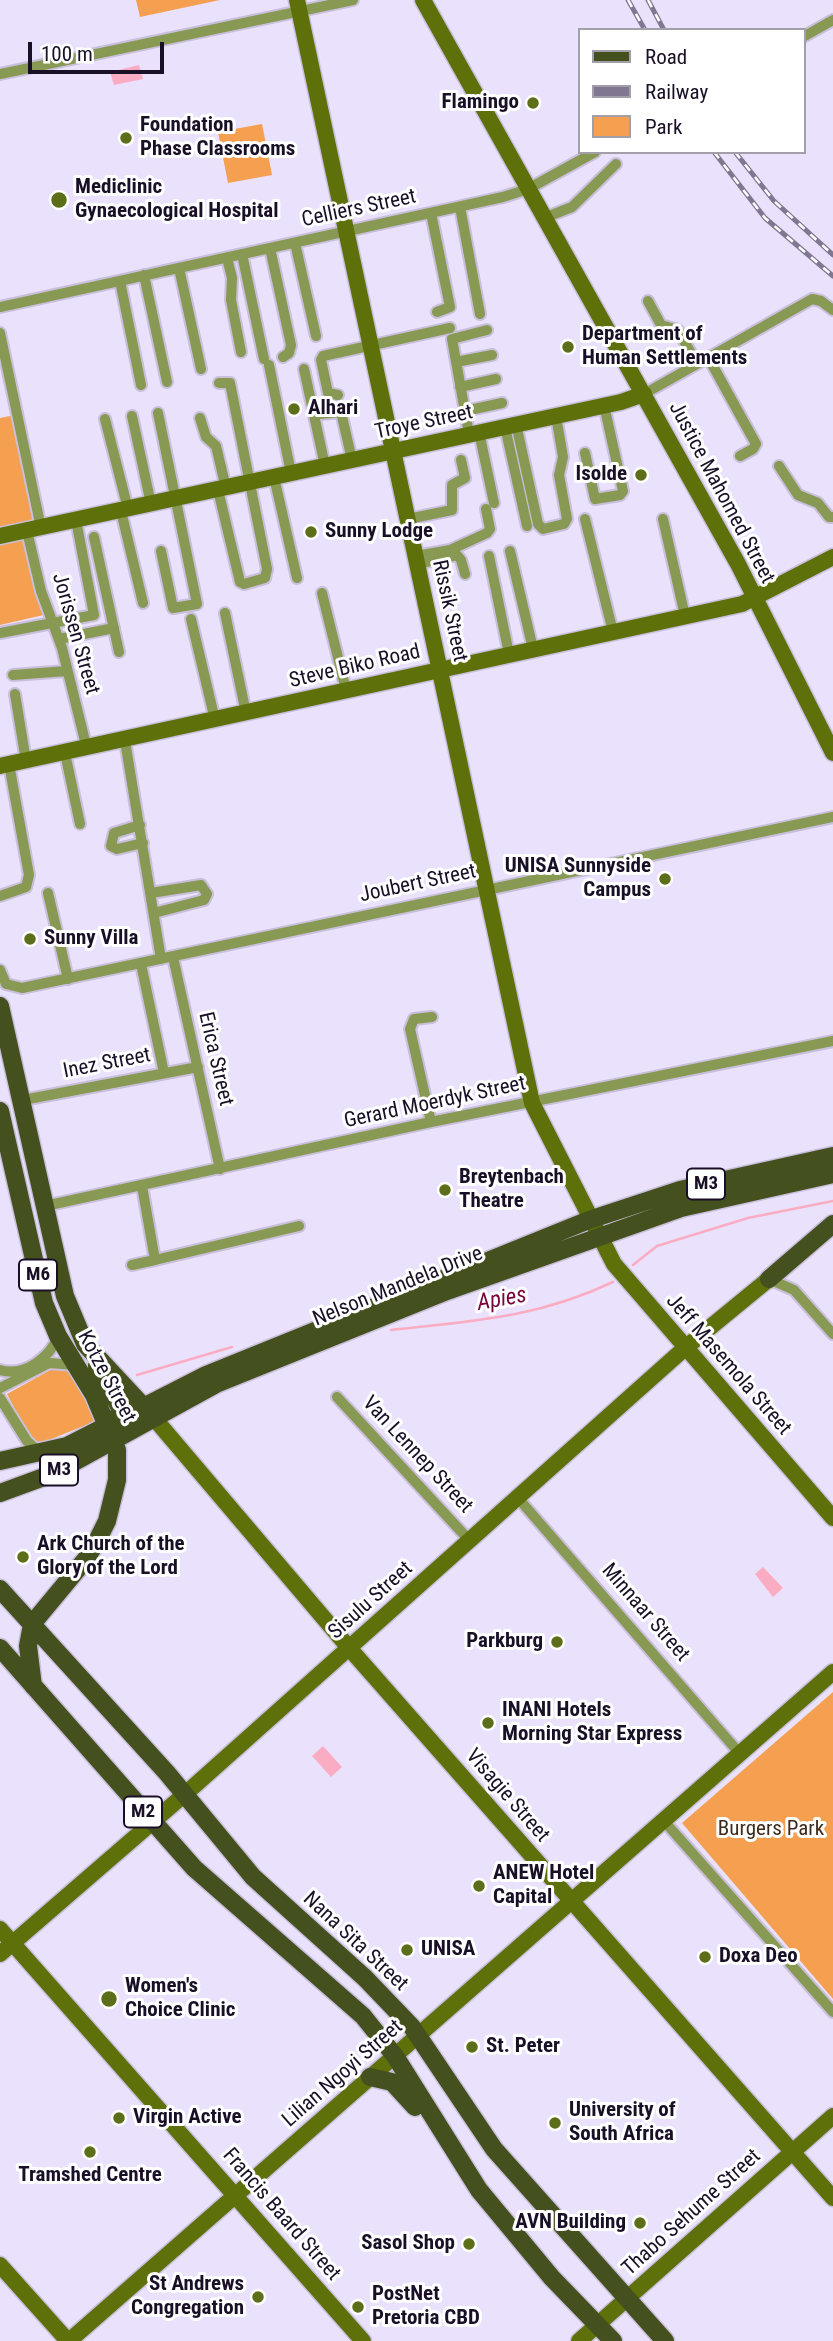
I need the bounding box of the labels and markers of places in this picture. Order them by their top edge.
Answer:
place label: Flamingo [442,90,519,116]
marker: Flamingo [525,95,541,111]
place label: Foundation Phase Classrooms [140,113,295,163]
marker: Foundation Phase Classrooms [118,130,134,146]
place label: Mediclinic Gynaecological Hospital [75,175,279,225]
marker: Mediclinic Gynaecological Hospital [49,190,69,210]
place label: Department of Human Settlements [582,322,747,372]
marker: Department of Human Settlements [560,339,576,355]
place label: Alhari [308,396,358,422]
marker: Alhari [286,401,302,417]
place label: Isolde [576,462,627,488]
marker: Isolde [633,467,649,483]
place label: Sunny Lodge [325,519,433,545]
marker: Sunny Lodge [303,524,319,540]
place label: UNISA Sunnyside Campus [505,854,651,904]
marker: UNISA Sunnyside Campus [657,871,673,887]
place label: Sunny Villa [44,926,138,952]
marker: Sunny Villa [22,931,38,947]
place label: Breytenbach Theatre [459,1165,564,1215]
marker: Breytenbach Theatre [437,1182,453,1198]
place label: Ark Church of the Glory of the Lord [37,1532,185,1582]
marker: Ark Church of the Glory of the Lord [15,1549,31,1565]
place label: Parkburg [466,1629,543,1655]
marker: Parkburg [549,1634,565,1650]
place label: INANI Hotels Morning Star Express [502,1698,682,1748]
marker: INANI Hotels Morning Star Express [480,1715,496,1731]
place label: ANEW Hotel Capital [493,1861,594,1911]
marker: ANEW Hotel Capital [471,1878,487,1894]
place label: UNISA [421,1937,475,1963]
marker: UNISA [399,1942,415,1958]
place label: Doxa Deo [719,1944,798,1970]
marker: Doxa Deo [697,1949,713,1965]
place label: Women's Choice Clinic [125,1974,235,2024]
marker: Women's Choice Clinic [99,1989,119,2009]
place label: St. Peter [486,2034,560,2060]
marker: St. Peter [464,2039,480,2055]
place label: University of South Africa [569,2098,676,2148]
place label: Virgin Active [133,2105,241,2131]
marker: Virgin Active [111,2110,127,2126]
marker: University of South Africa [547,2115,563,2131]
marker: Tramshed Centre [82,2144,98,2160]
place label: Tramshed Centre [18,2163,162,2189]
place label: AVN Building [515,2210,626,2236]
marker: AVN Building [632,2215,648,2231]
place label: Sasol Shop [361,2231,455,2257]
marker: Sasol Shop [461,2236,477,2252]
place label: St Andrews Congregation [131,2272,244,2322]
place label: PostNet Pretoria CBD [372,2282,480,2332]
marker: St Andrews Congregation [250,2289,266,2305]
marker: PostNet Pretoria CBD [350,2299,366,2315]

